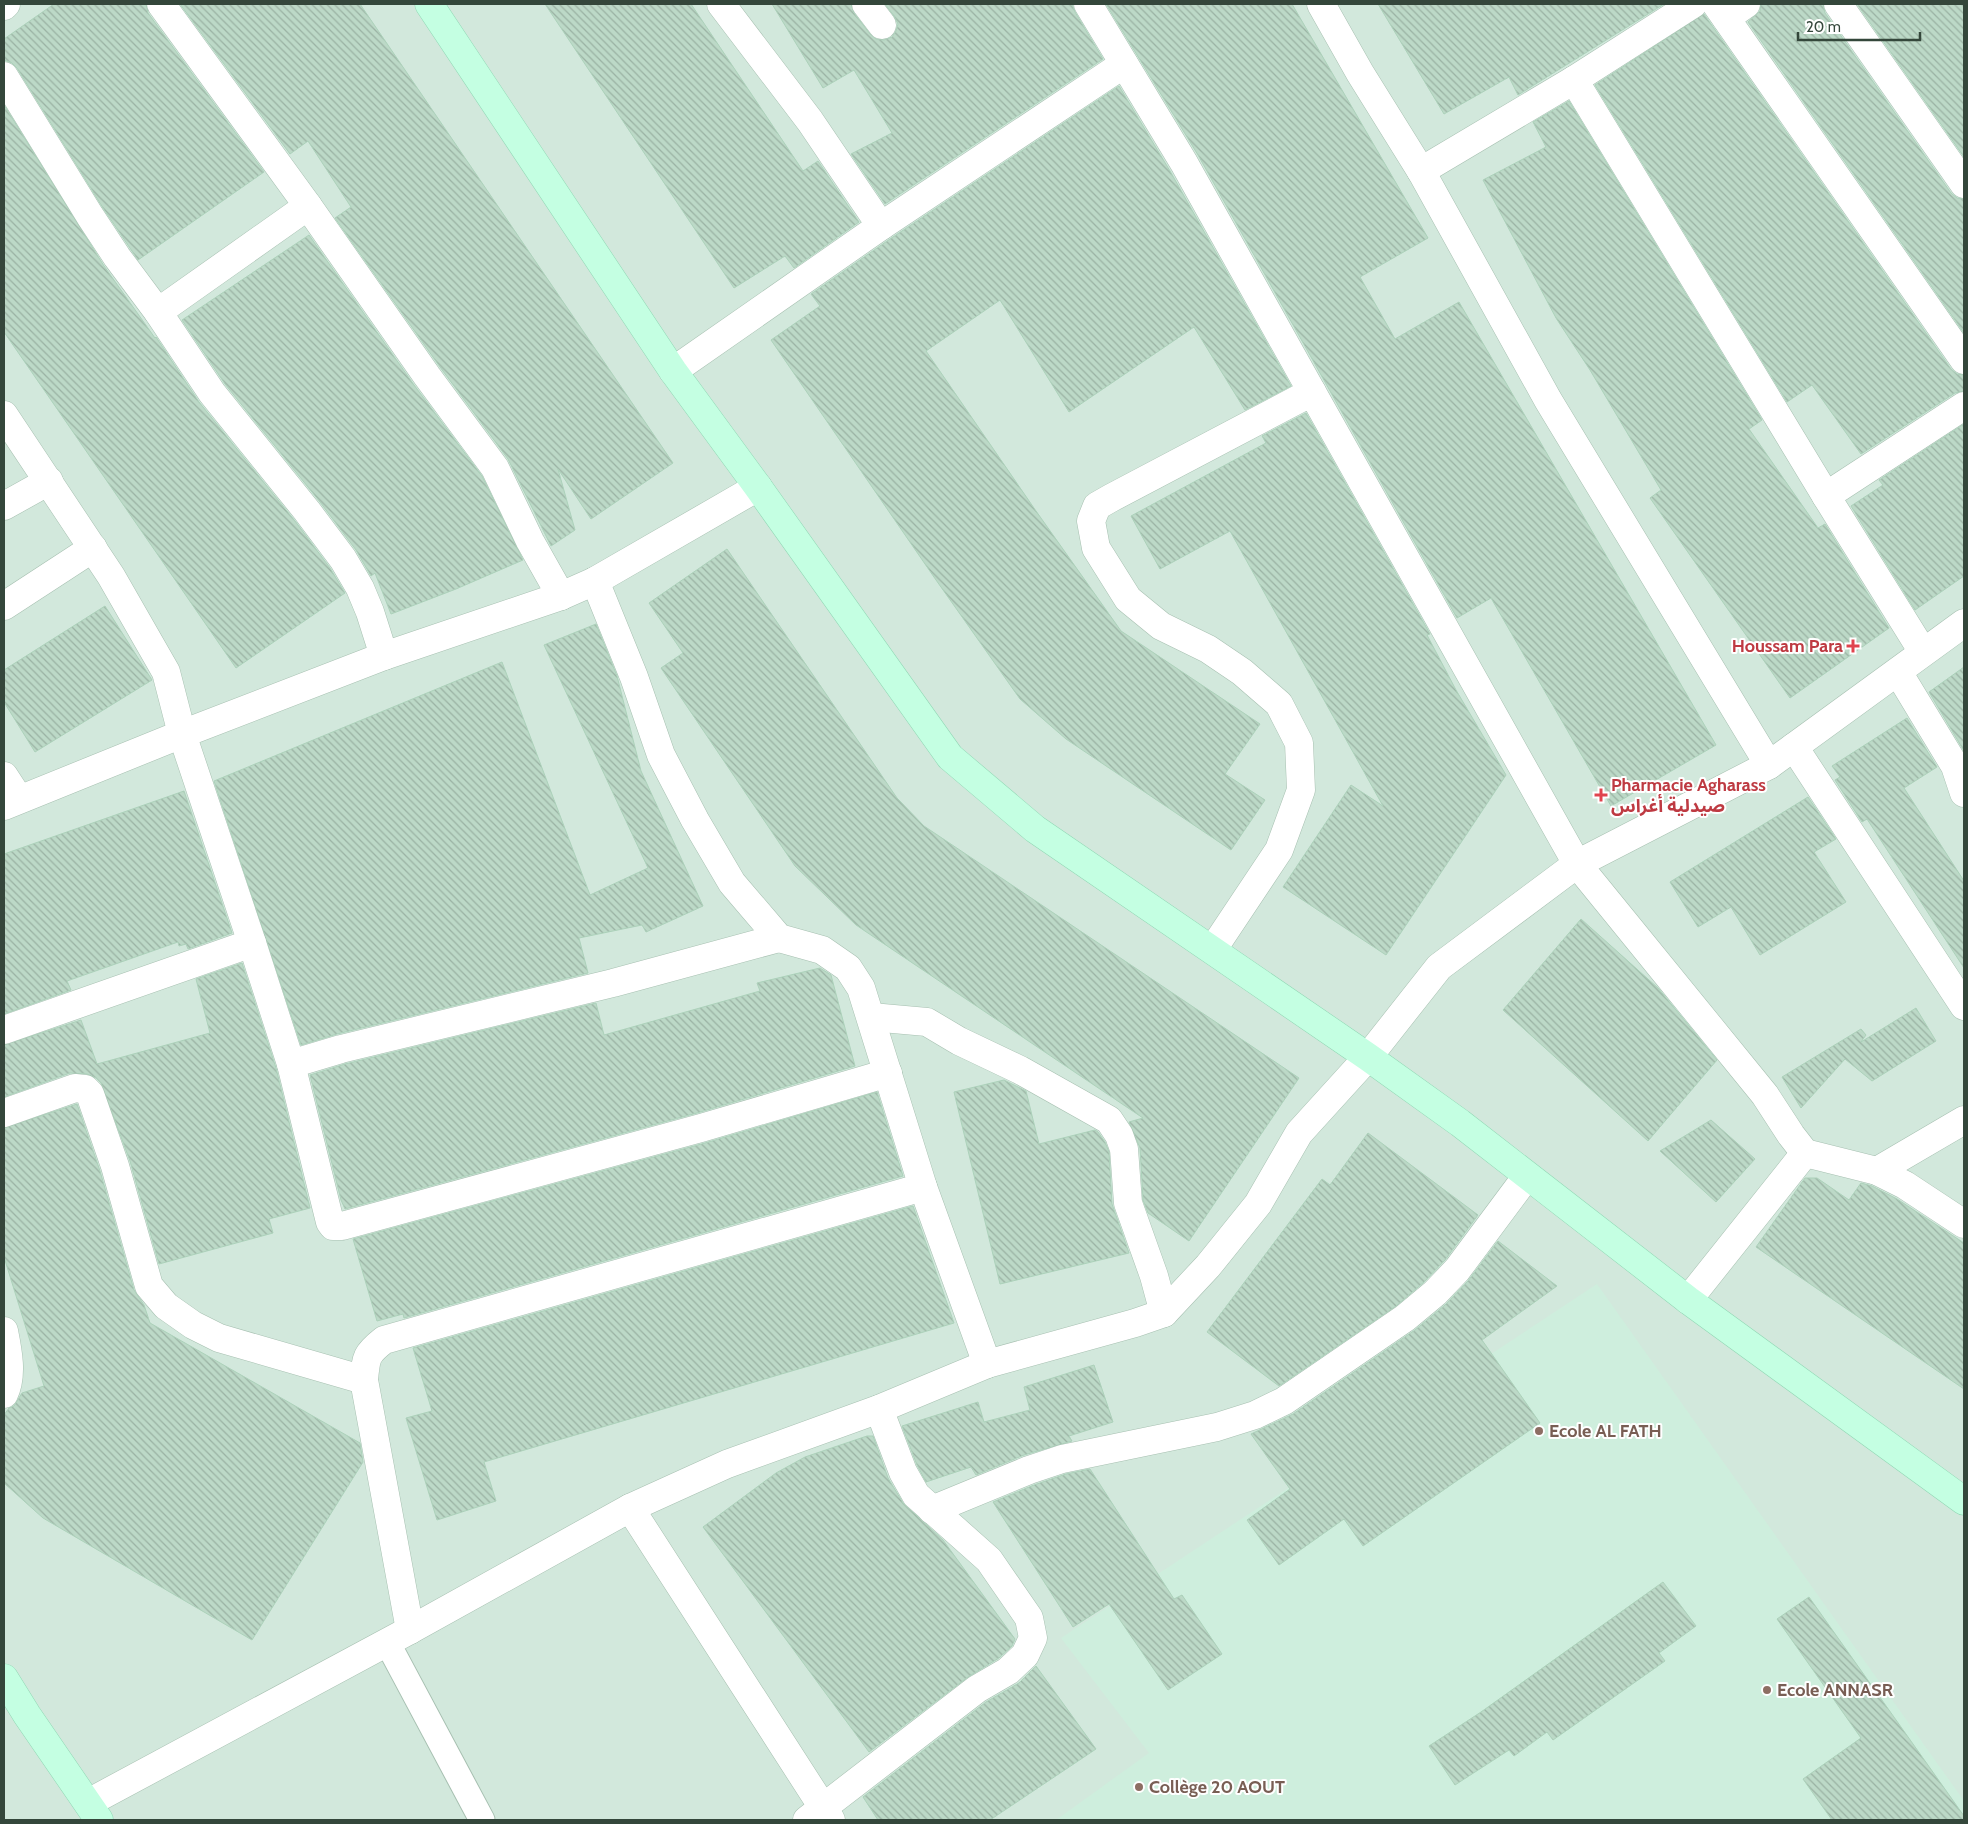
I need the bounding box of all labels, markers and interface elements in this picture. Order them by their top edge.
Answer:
scale bar [1798,10,1920,42]
text: 20 m [1806,18,1841,36]
place label: Houssam Para [1732,635,1843,657]
marker: Houssam Para [1847,640,1859,652]
place label: Pharmacie Agharass صيدلية أغراس [1611,774,1766,817]
marker: Pharmacie Agharass صيدلية أغراس [1595,789,1607,801]
place label: Ecole AL FATH [1549,1420,1662,1442]
marker: Ecole AL FATH [1533,1425,1545,1437]
place label: Ecole ANNASR [1777,1679,1894,1701]
marker: Ecole ANNASR [1761,1684,1773,1696]
place label: Collège 20 AOUT [1149,1776,1285,1798]
marker: Collège 20 AOUT [1133,1781,1145,1793]

